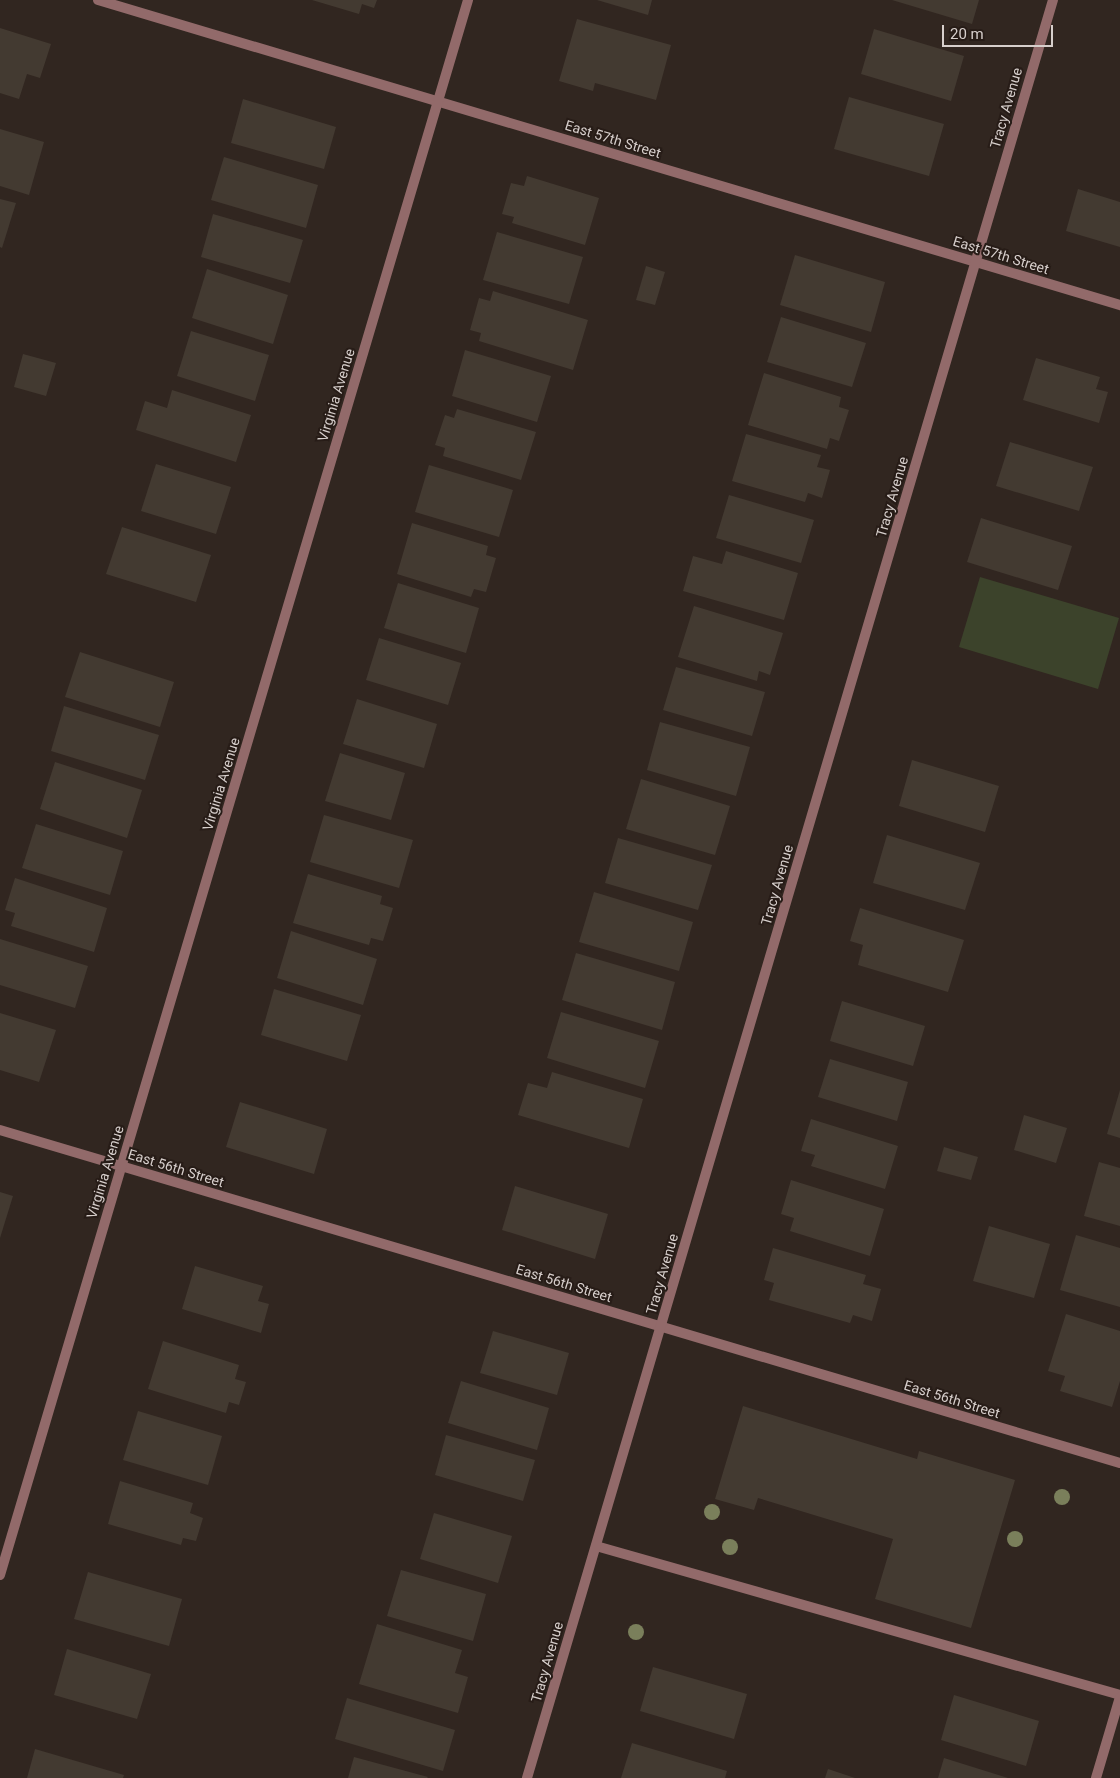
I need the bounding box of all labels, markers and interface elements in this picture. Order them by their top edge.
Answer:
scale bar [945,15,1056,47]
text: 20 m [950,25,984,43]
street label: Tracy Avenue [986,66,1026,150]
street label: East 57th Street [563,116,663,162]
street label: East 57th Street [951,232,1051,278]
street label: Virginia Avenue [314,347,358,443]
street label: Tracy Avenue [872,455,912,539]
street label: Virginia Avenue [199,736,243,832]
street label: Tracy Avenue [757,843,797,927]
street label: Virginia Avenue [83,1124,127,1220]
street label: East 56th Street [126,1145,226,1191]
street label: Tracy Avenue [642,1232,682,1316]
street label: East 56th Street [514,1260,614,1306]
street label: East 56th Street [902,1376,1002,1422]
street label: Tracy Avenue [527,1620,567,1704]

